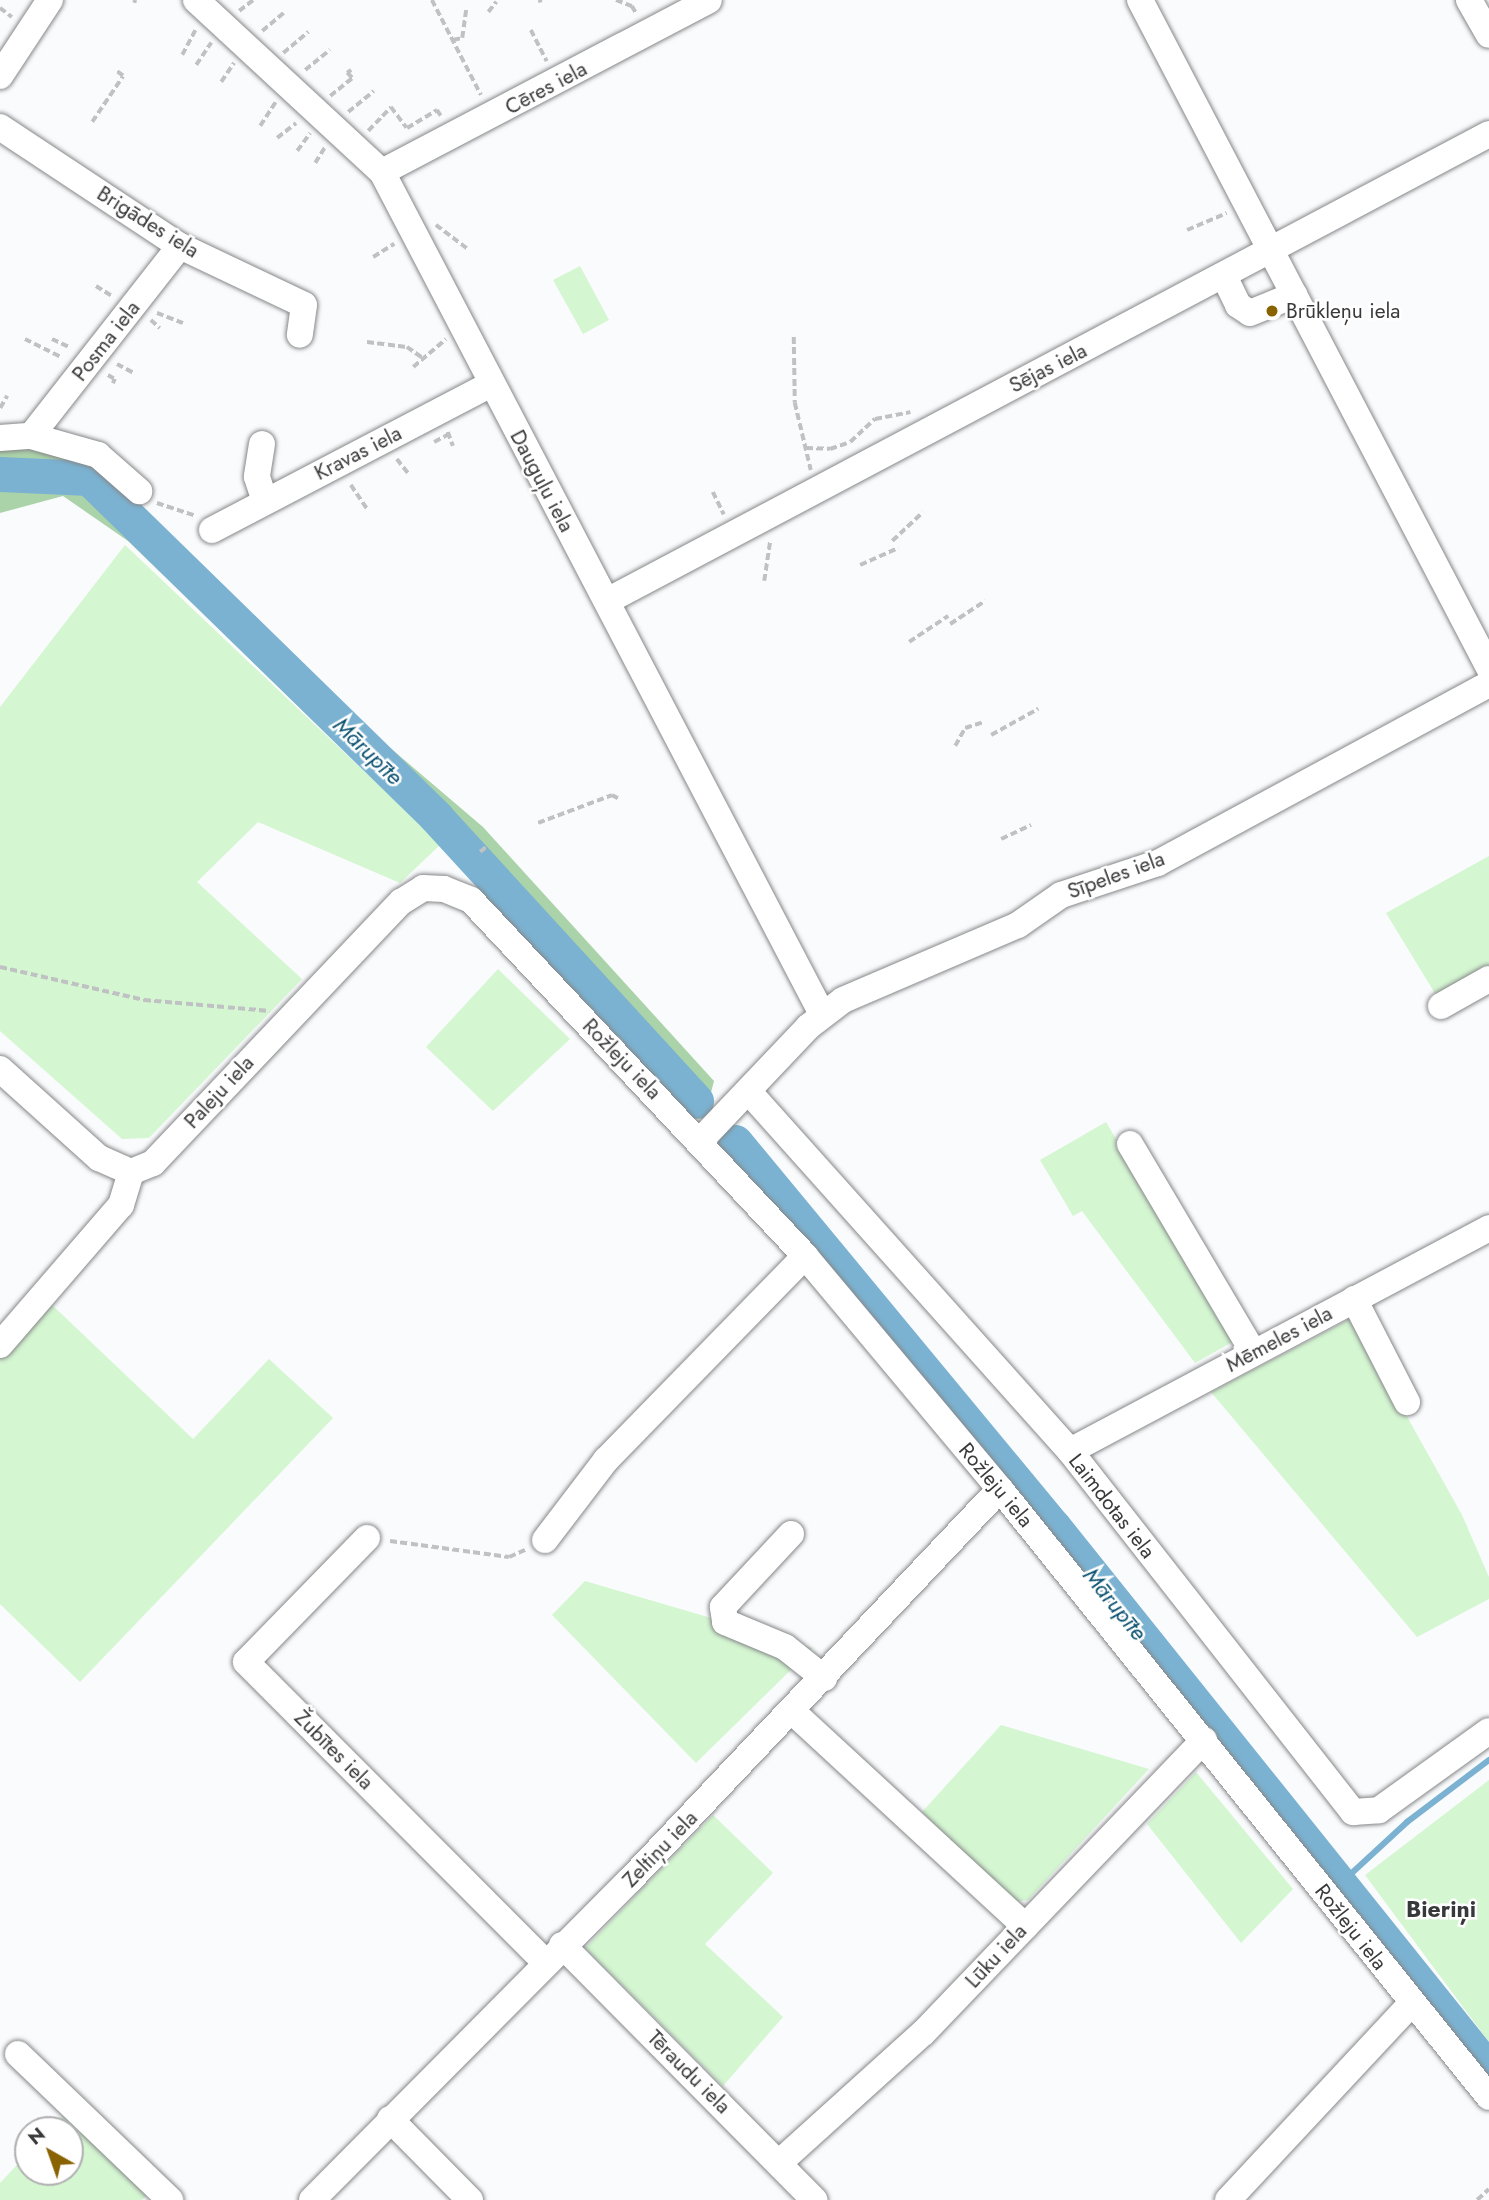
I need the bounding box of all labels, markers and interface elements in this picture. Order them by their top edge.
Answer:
street label: Cēres iela [501,56,591,120]
street label: Brigādes iela [92,181,204,263]
street label: Posma iela [67,296,145,386]
place label: Brūkleņu iela [1286,298,1400,324]
marker: Brūkleņu iela [1264,303,1280,319]
street label: Sējas iela [1005,338,1091,398]
street label: Kravas iela [310,420,406,486]
street label: Dauguļu iela [505,426,579,536]
water label: Mārupīte [328,711,408,791]
street label: Sīpeles iela [1064,846,1168,904]
street label: Rožleju iela [577,1013,667,1105]
street label: Paleju iela [179,1050,259,1134]
street label: Mēmeles iela [1222,1300,1336,1378]
street label: Rožleju iela [953,1438,1039,1532]
street label: Laimdotas iela [1063,1449,1161,1563]
water label: Mārupīte [1077,1562,1153,1646]
street label: Žubītes iela [289,1705,379,1795]
street label: Zeltiņu iela [617,1806,703,1892]
street label: Rožleju iela [1310,1879,1392,1975]
district label: Bieriņi [1406,1895,1476,1923]
street label: Lūku iela [960,1919,1032,1993]
street label: Tēraudu iela [642,2025,736,2119]
north arrow [14,2116,84,2186]
text: N [22,2121,51,2151]

